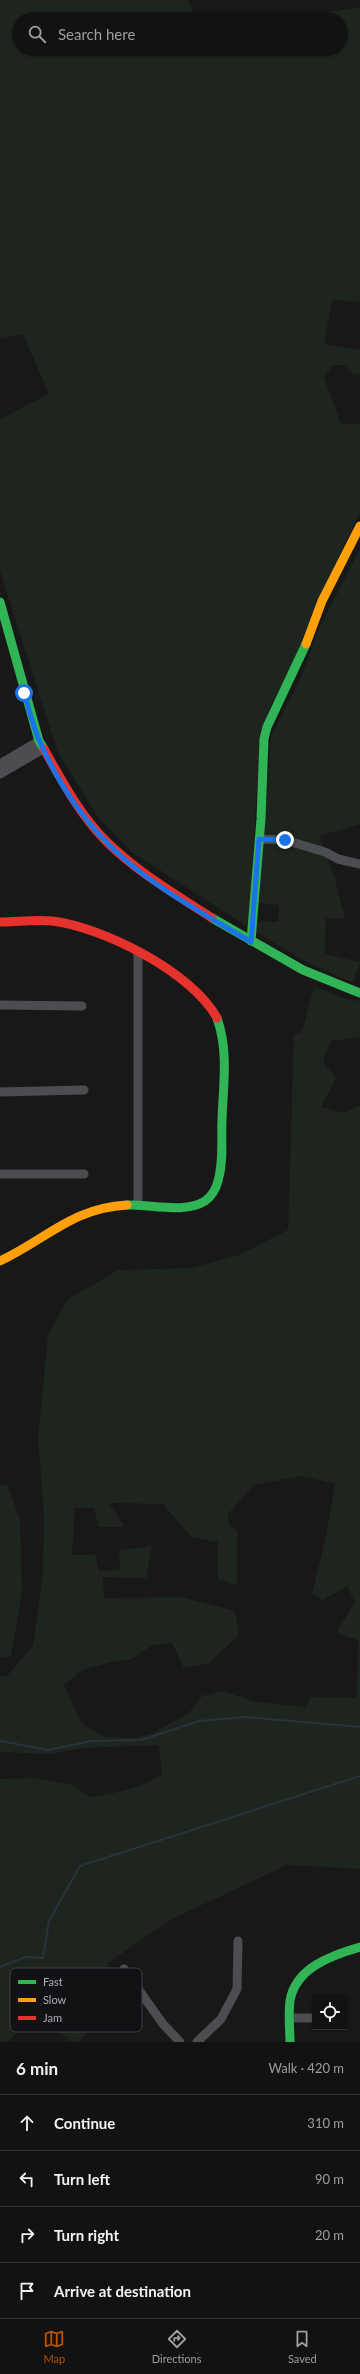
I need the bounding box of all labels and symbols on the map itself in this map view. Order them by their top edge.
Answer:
route start [15,684,33,702]
route end [276,831,294,849]
legend [10,1968,142,2032]
text: Fast [43,1975,63,1988]
text: Slow [43,1993,67,2006]
text: Jam [43,2011,62,2024]

